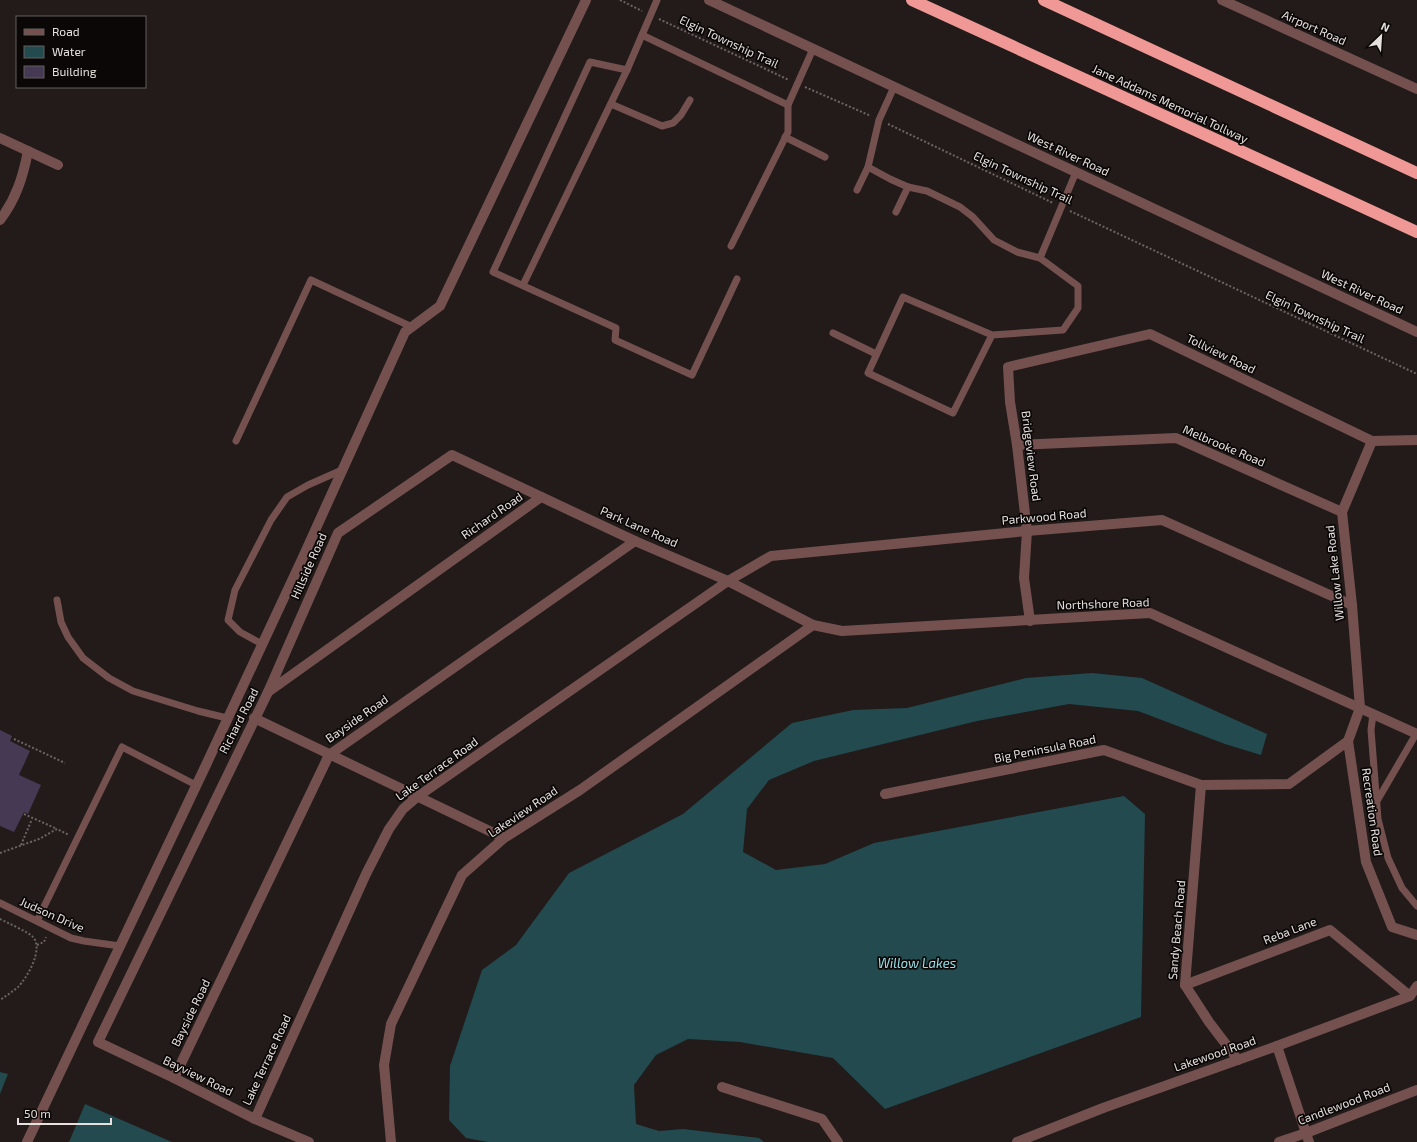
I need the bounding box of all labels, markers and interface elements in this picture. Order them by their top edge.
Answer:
street label: Airport Road [1280,7,1349,47]
street label: Elgin Township Trail [678,12,782,70]
legend [16,16,146,88]
north arrow [1361,16,1401,56]
text: N [1379,19,1392,34]
text: Road [52,24,80,38]
text: Water [52,44,86,58]
street label: Jane Addams Memorial Tollway [1090,61,1251,146]
text: Building [52,64,97,78]
street label: West River Road [1025,128,1112,178]
street label: Elgin Township Trail [972,148,1076,206]
street label: West River Road [1319,266,1406,316]
street label: Elgin Township Trail [1264,287,1368,345]
street label: Tollview Road [1185,330,1258,376]
street label: Bridgeview Road [1020,410,1044,502]
street label: Melbrooke Road [1181,421,1268,469]
street label: Richard Road [458,489,525,541]
street label: Park Lane Road [598,503,680,549]
street label: Parkwood Road [1001,505,1087,527]
street label: Willow Lake Road [1322,525,1346,622]
street label: Hillside Road [287,530,329,601]
street label: Northshore Road [1056,594,1150,612]
street label: Richard Road [216,685,261,756]
street label: Bayside Road [322,691,390,745]
street label: Big Peninsula Road [993,731,1097,765]
street label: Lake Terrace Road [393,734,480,803]
street label: Recreation Road [1360,767,1386,857]
street label: Lakeview Road [485,783,560,840]
street label: Sandy Beach Road [1165,880,1187,980]
street label: Judson Drive [18,894,87,934]
street label: Reba Lane [1261,913,1318,947]
water label: Willow Lakes [878,955,957,971]
street label: Bayside Road [168,977,212,1048]
street label: Lake Terrace Road [239,1012,293,1107]
street label: Lakewood Road [1172,1032,1258,1074]
street label: Bayview Road [161,1052,236,1098]
street label: Candlewood Road [1295,1079,1392,1127]
scale bar [18,1100,111,1126]
text: 50 m [24,1106,51,1120]

